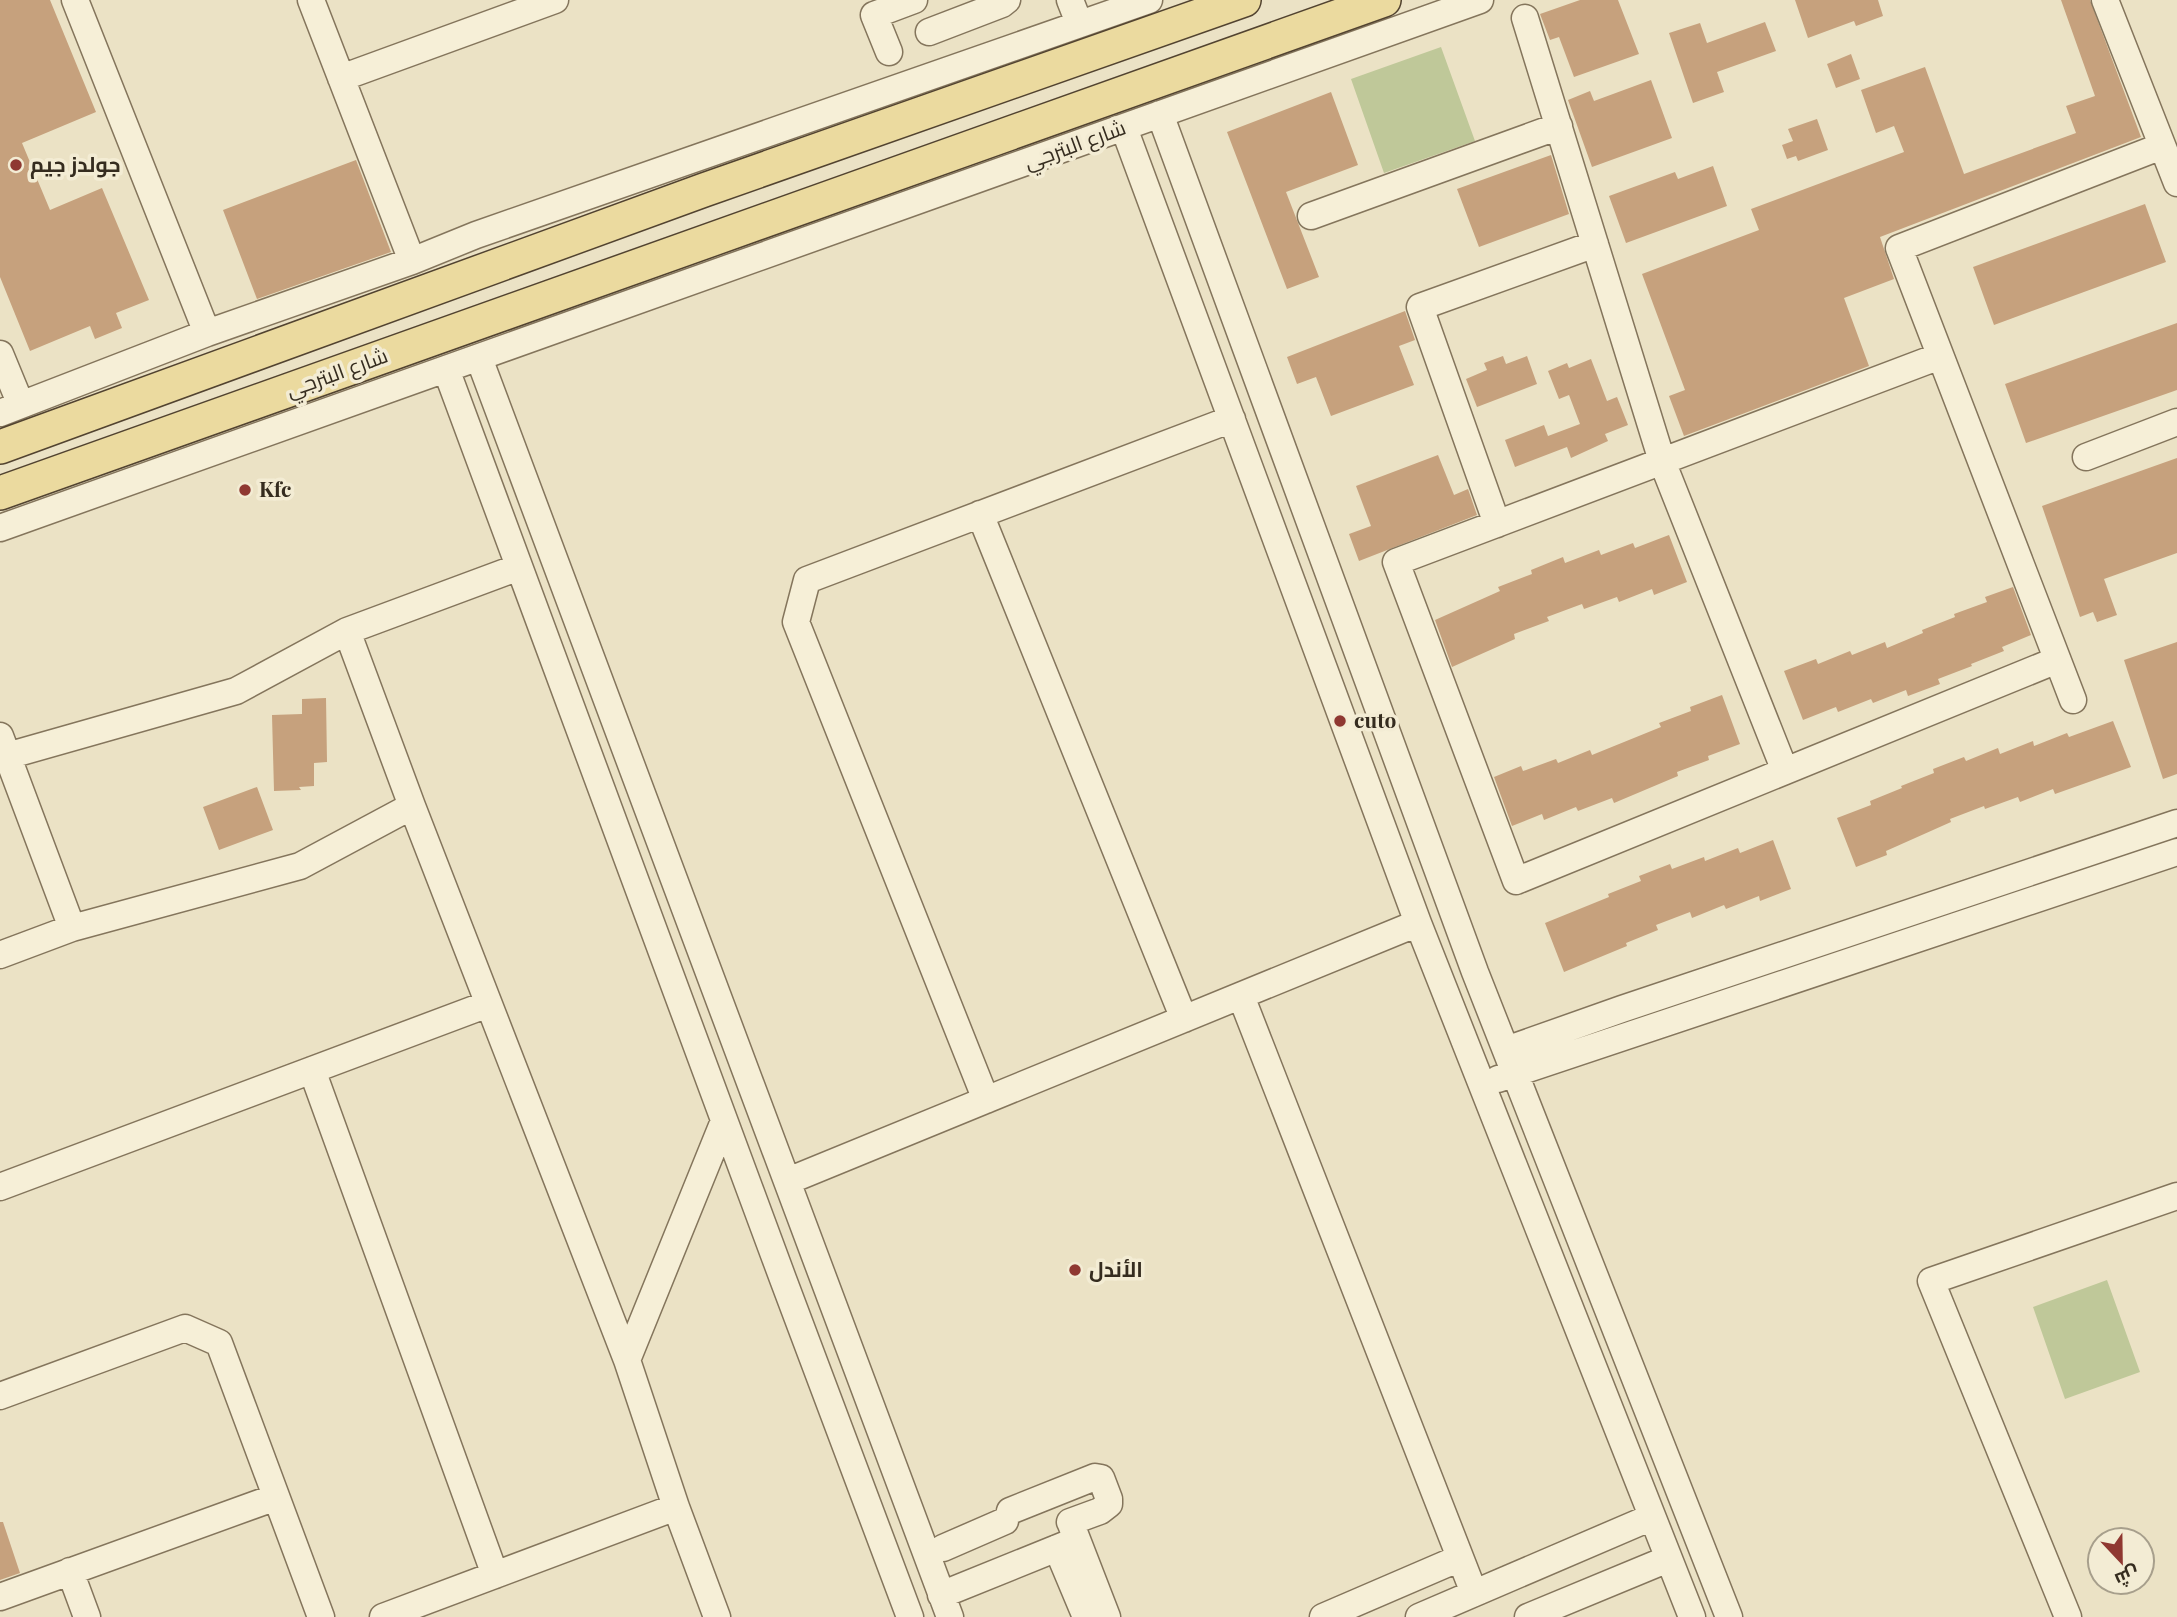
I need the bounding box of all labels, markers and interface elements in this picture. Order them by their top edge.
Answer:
street label: شارع البترجي [1020,112,1130,178]
place label: جولدز جيم [30,149,121,179]
marker: جولدز جيم [8,157,24,173]
street label: شارع البترجي [282,340,392,406]
place label: Kfc [259,474,291,502]
marker: Kfc [237,482,253,498]
place label: cuto [1354,705,1396,733]
marker: cuto [1332,713,1348,729]
place label: الأندل [1089,1254,1143,1282]
marker: الأندل [1067,1262,1083,1278]
north arrow [2086,1526,2156,1596]
text: ش [2112,1561,2144,1594]

